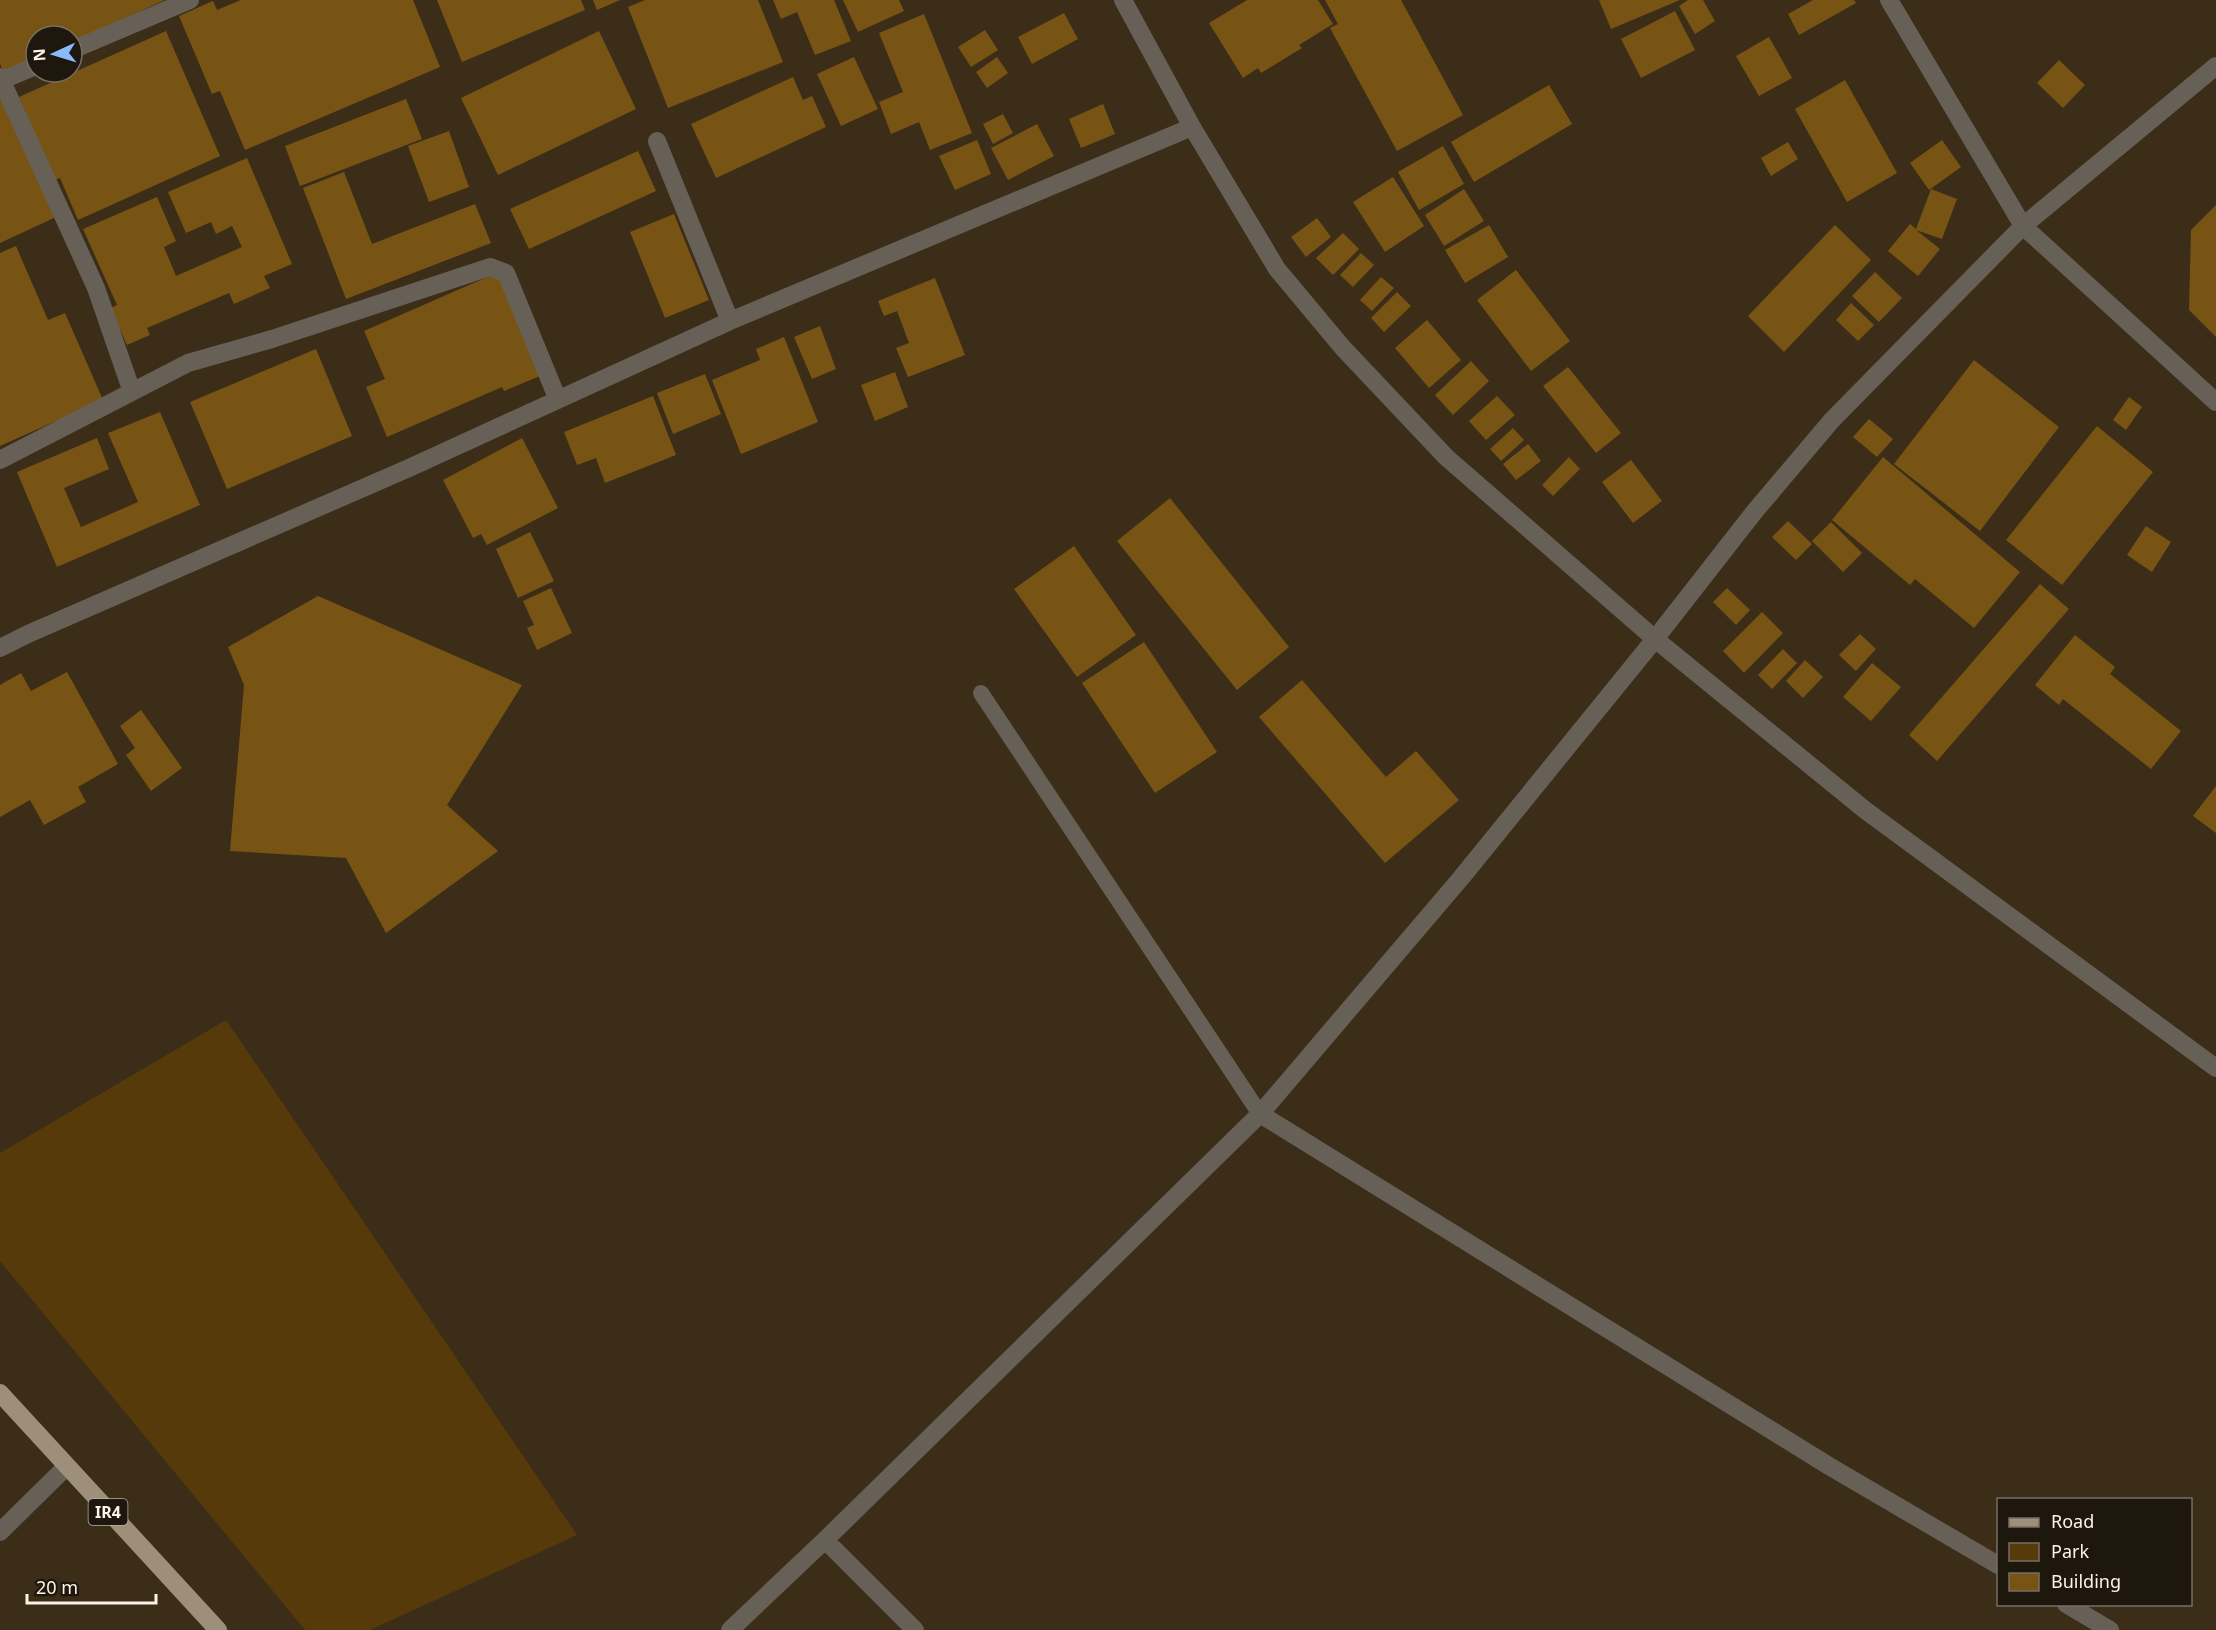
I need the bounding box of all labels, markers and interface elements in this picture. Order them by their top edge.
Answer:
north arrow [24,24,84,84]
text: N [28,48,50,62]
legend [1997,1498,2192,1606]
road number: IR4 [88,1499,128,1525]
text: Road [2051,1509,2094,1533]
text: Park [2051,1539,2089,1563]
scale bar [27,1567,156,1605]
text: Building [2051,1569,2121,1593]
text: 20 m [36,1575,78,1599]

